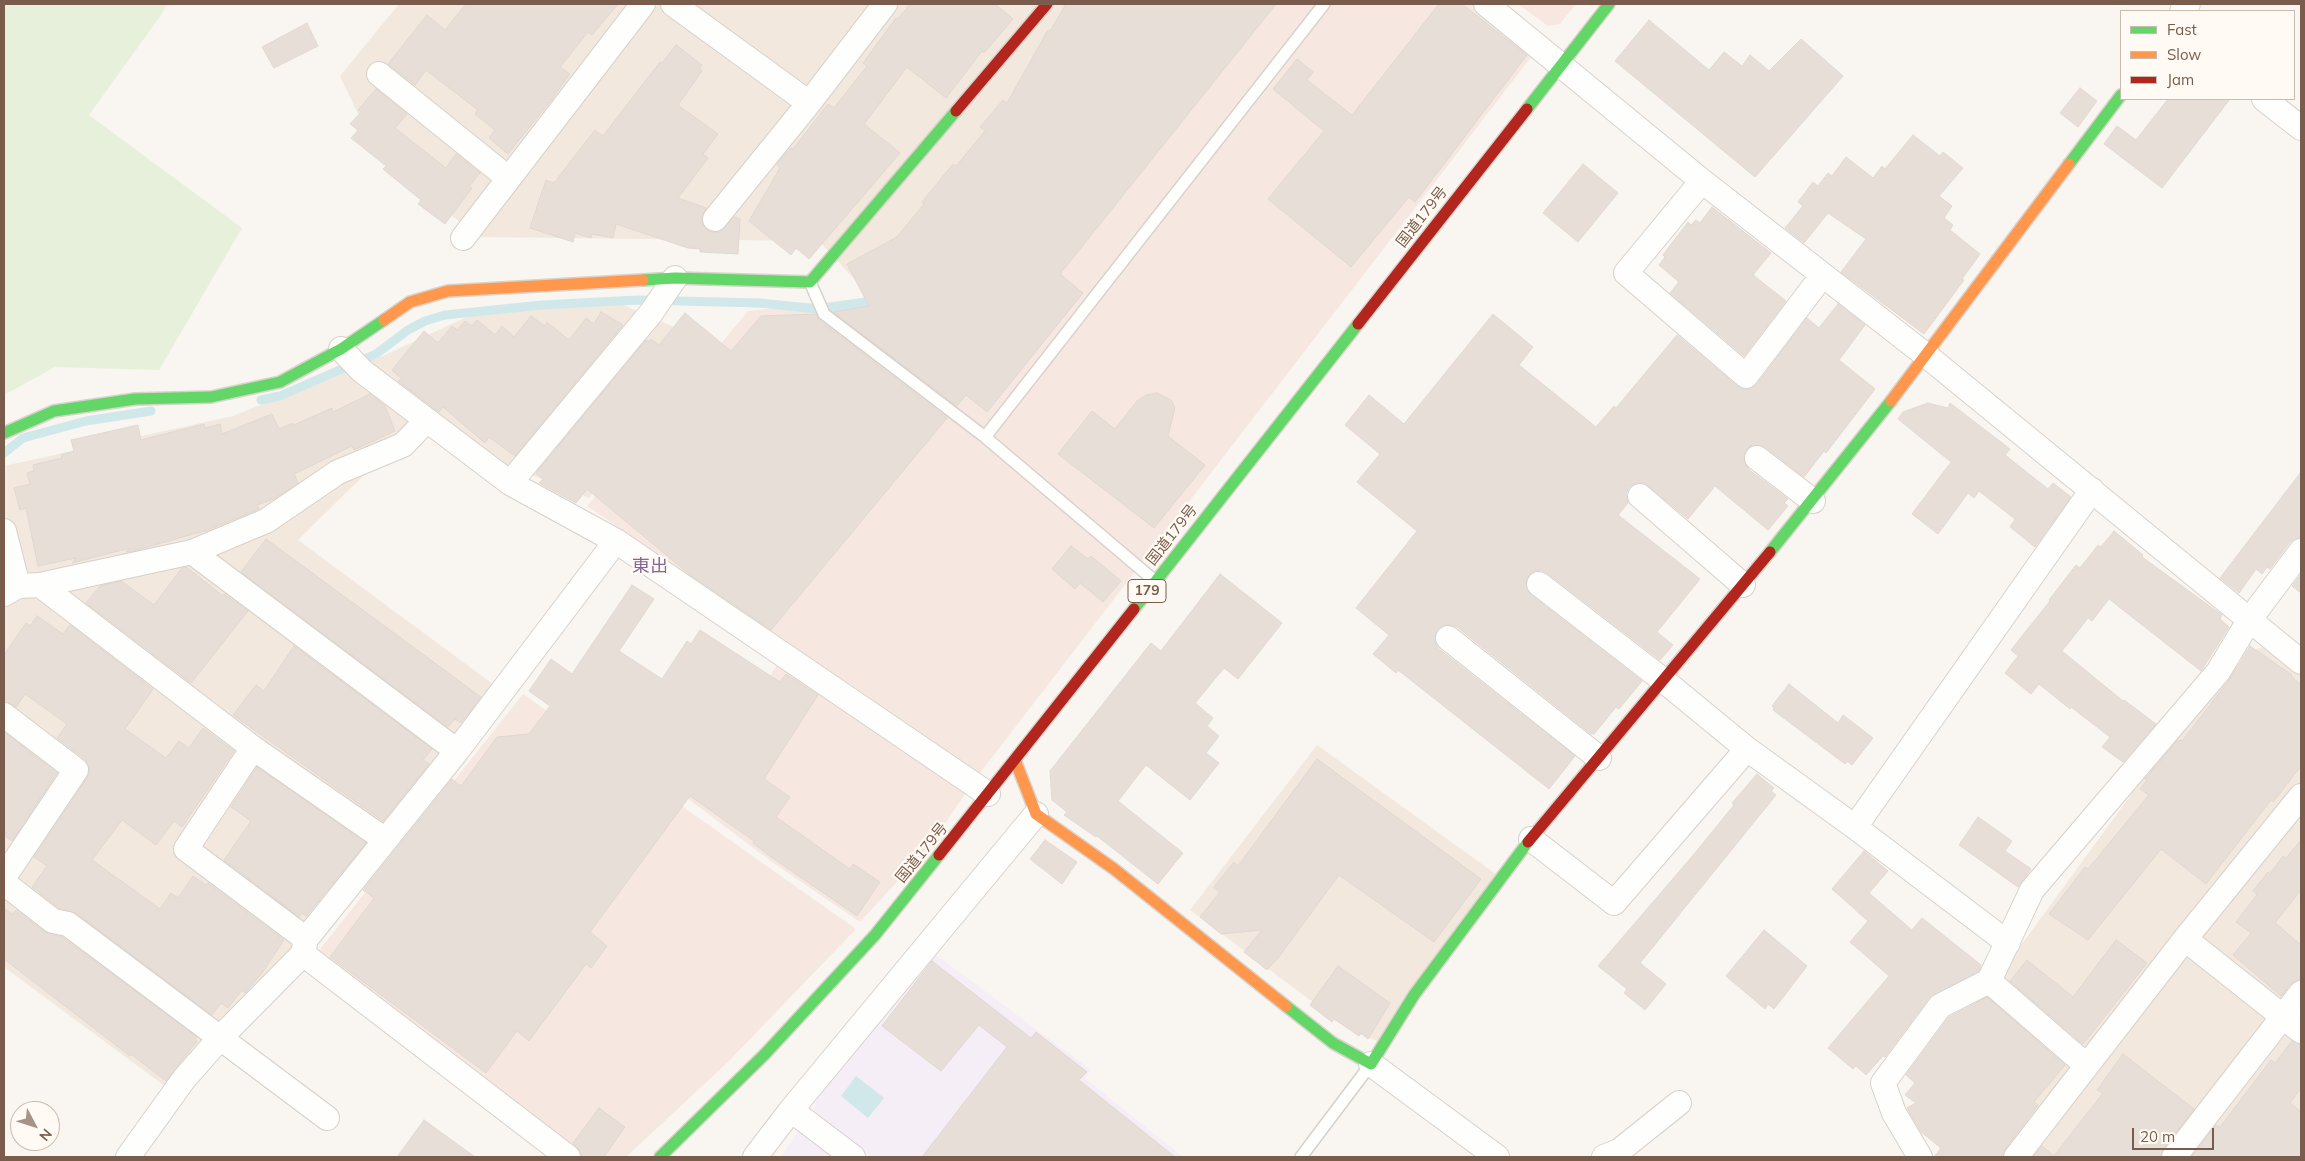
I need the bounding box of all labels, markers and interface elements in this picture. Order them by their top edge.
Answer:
legend [2120,10,2295,100]
text: Fast [2167,20,2197,39]
text: Slow [2167,45,2201,64]
text: Jam [2167,70,2194,89]
street label: 国道179号 [1393,183,1451,251]
street label: 国道179号 [1143,501,1201,569]
district label: 東出 [632,556,668,578]
road number: 179 [1128,580,1166,602]
street label: 国道179号 [892,819,952,887]
north arrow [10,1101,60,1151]
scale bar [2135,1118,2218,1150]
text: N [35,1125,56,1145]
text: 20 m [2140,1127,2175,1146]

